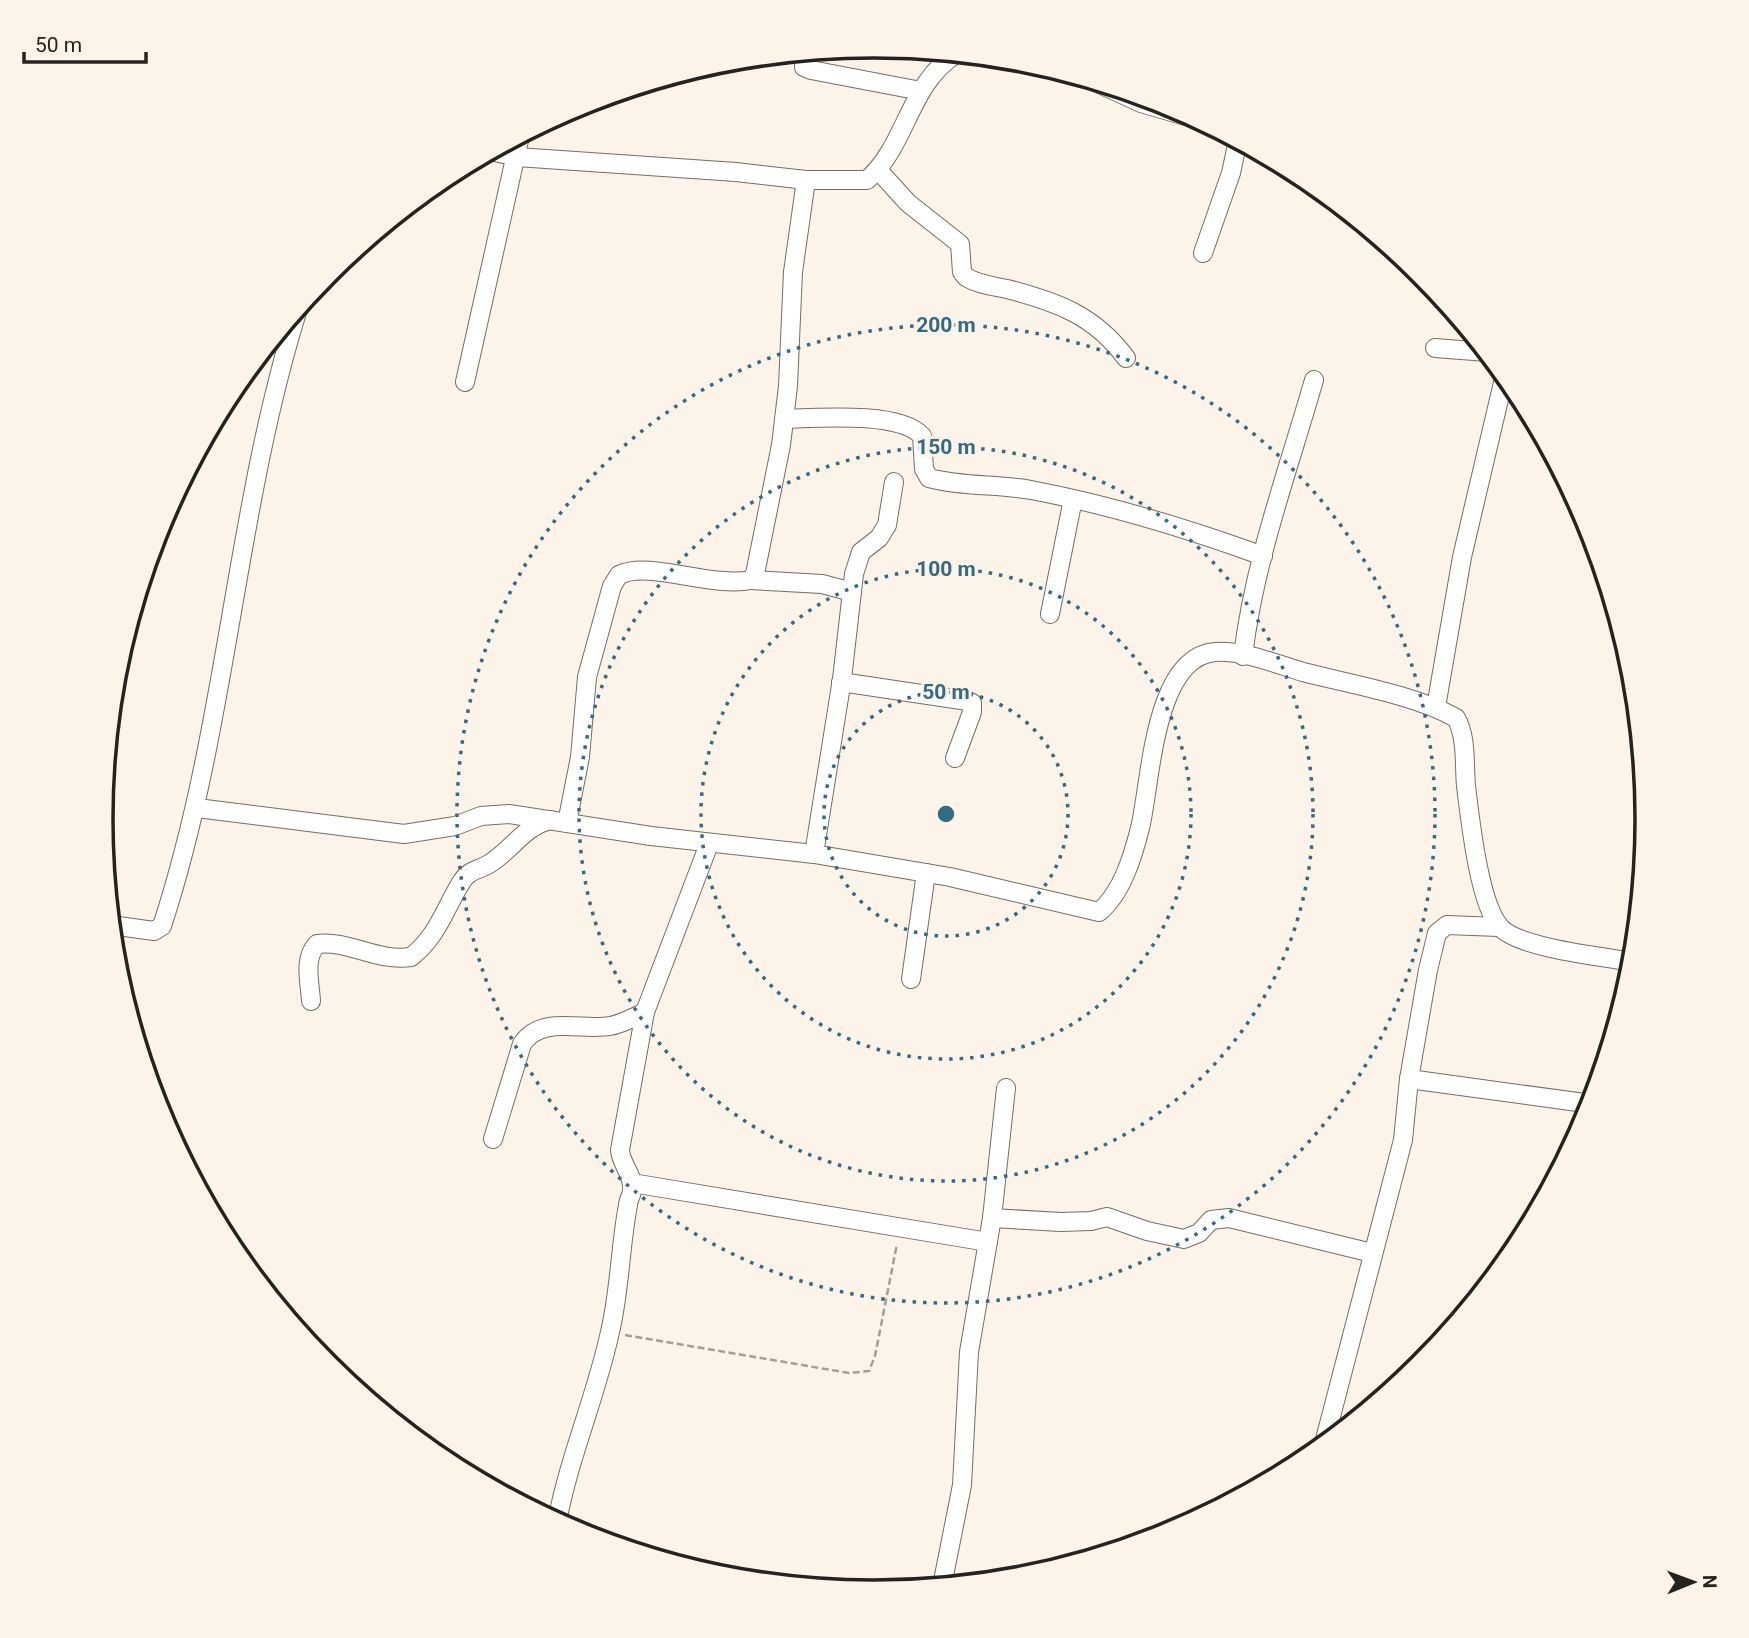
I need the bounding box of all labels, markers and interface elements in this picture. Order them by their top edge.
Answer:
scale bar [24,21,147,65]
text: 50 m [35,33,82,57]
text: 200 m [916,313,976,337]
text: 150 m [916,435,976,459]
text: 100 m [916,557,976,581]
text: 50 m [922,680,970,704]
centre of rings [934,802,958,826]
north arrow [1658,1547,1728,1617]
text: N [1698,1575,1721,1589]

